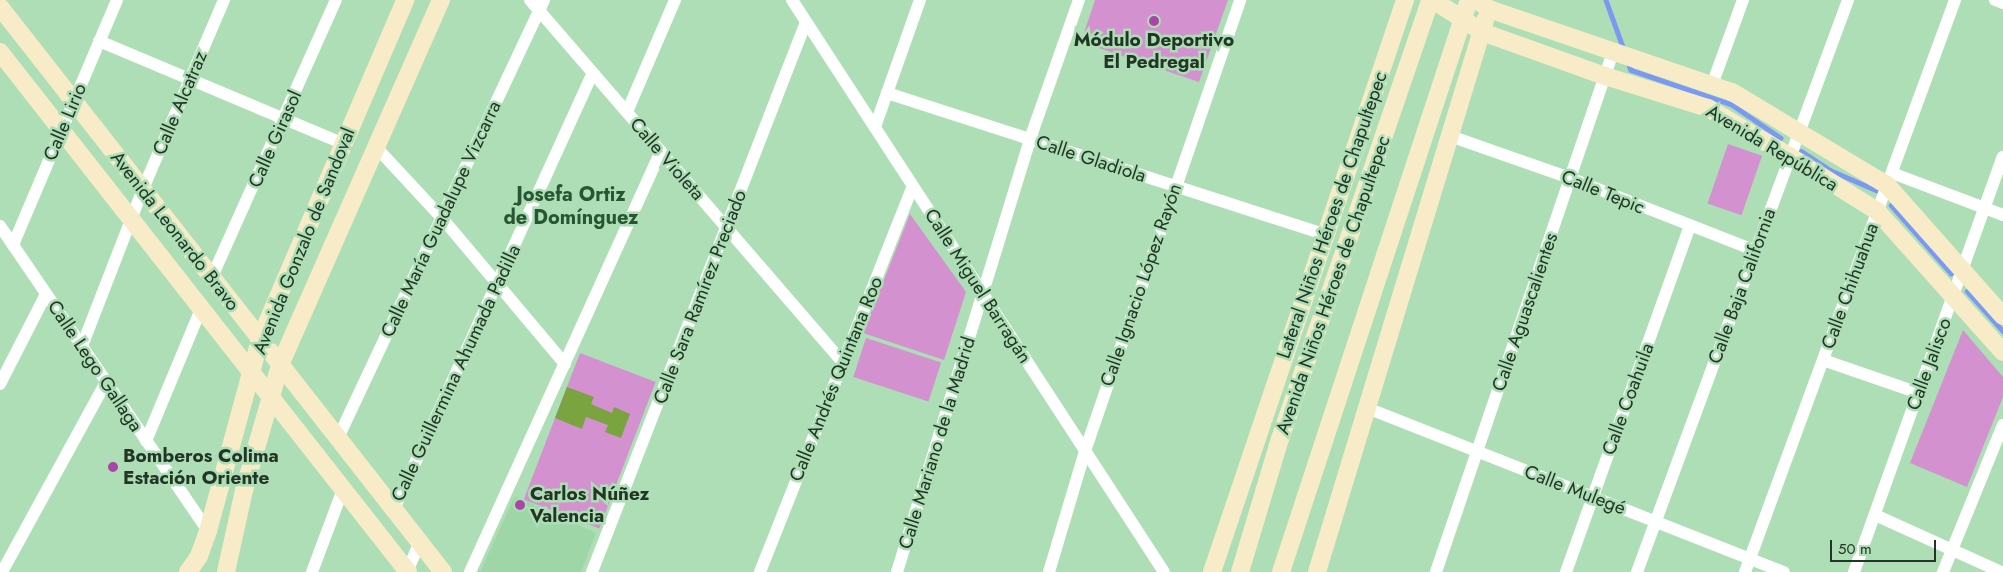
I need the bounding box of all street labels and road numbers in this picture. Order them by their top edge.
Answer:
street label: Calle Alcatraz [148,48,212,158]
street label: Lateral Niños Héroes de Chapultepec [1272,69,1392,361]
street label: Calle Lirio [39,80,91,164]
street label: Calle Girasol [243,87,307,191]
street label: Calle María Guadalupe Vizcarra [376,97,506,341]
street label: Avenida República [1702,100,1842,196]
street label: Calle Violeta [625,113,709,205]
street label: Avenida Gonzalo de Sandoval [248,125,360,357]
street label: Calle Gladiola [1033,131,1149,187]
street label: Avenida Niños Héroes de Chapultepec [1271,133,1395,437]
street label: Avenida Leonardo Bravo [106,147,244,315]
street label: Calle Tepic [1558,165,1648,219]
street label: Calle Ignacio López Rayón [1096,181,1186,389]
street label: Calle Sara Ramírez Preciado [649,187,751,407]
street label: Calle Miguel Barragán [920,205,1036,367]
street label: Calle Baja California [1703,205,1781,367]
street label: Calle Chihuahua [1817,220,1883,352]
street label: Calle Aguascalientes [1487,230,1563,394]
street label: Calle Guillermina Ahumada Padilla [386,241,526,505]
street label: Calle Andrés Quintana Roo [784,273,888,485]
street label: Calle Lego Gallaga [43,296,147,436]
street label: Calle Jalisco [1902,315,1956,413]
street label: Calle Mariano de la Madrid [894,334,980,552]
street label: Calle Coahuila [1597,340,1659,458]
street label: Calle Mulegé [1521,460,1629,520]

